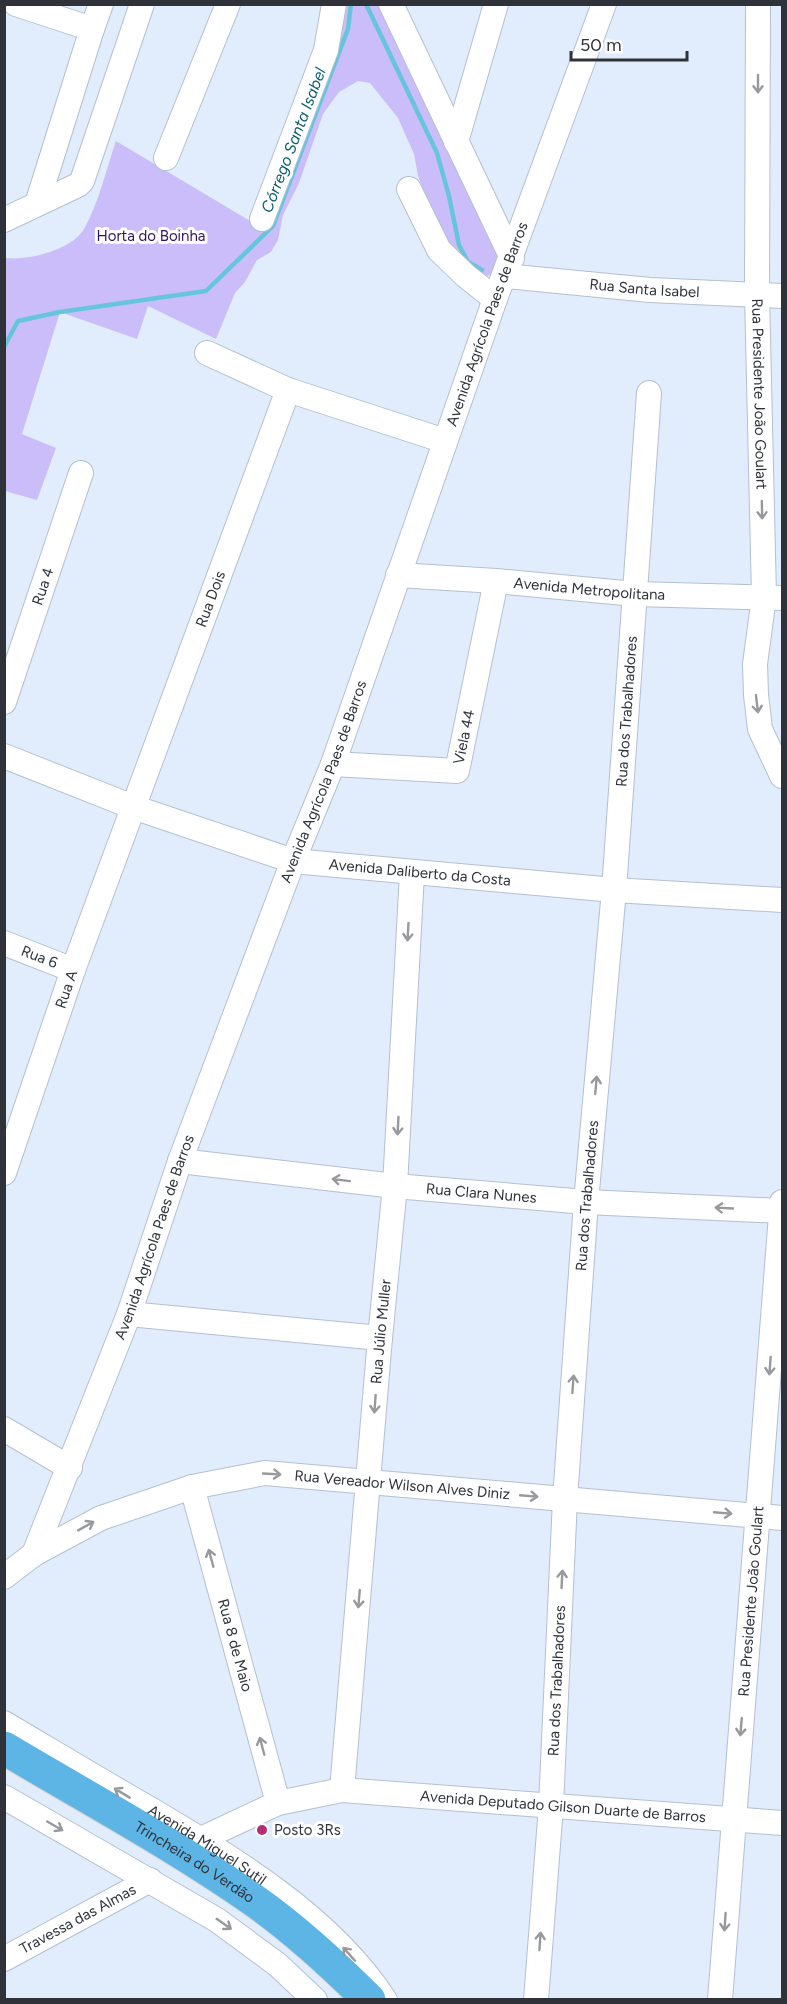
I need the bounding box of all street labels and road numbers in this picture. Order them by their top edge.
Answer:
street label: Avenida Agrícola Paes de Barros [442,220,532,428]
street label: Rua Santa Isabel [589,275,700,301]
street label: Rua Presidente João Goulart [748,298,771,490]
street label: Rua 4 [28,565,58,607]
street label: Rua Dois [192,568,229,630]
street label: Avenida Metropolitana [513,574,665,604]
street label: Rua dos Trabalhadores [612,635,641,787]
street label: Avenida Agrícola Paes de Barros [277,678,370,885]
street label: Viela 44 [450,708,478,766]
street label: Avenida Daliberto da Costa [328,855,512,890]
street label: Rua 6 [19,942,61,972]
street label: Rua A [52,968,81,1011]
street label: Rua dos Trabalhadores [572,1120,602,1272]
street label: Avenida Agrícola Paes de Barros [111,1132,198,1342]
street label: Rua Clara Nunes [425,1180,537,1207]
street label: Rua Júlio Muller [367,1278,395,1385]
street label: Rua Vereador Wilson Alves Diniz [294,1467,511,1503]
street label: Rua Presidente João Goulart [735,1505,767,1697]
street label: Rua 8 de Maio [214,1597,256,1694]
street label: Rua dos Trabalhadores [544,1605,569,1757]
street label: Avenida Deputado Gilson Duarte de Barros [420,1787,707,1826]
street label: Avenida Miguel Sutil [145,1801,270,1889]
street label: Trincheira do Verdão [131,1817,258,1907]
street label: Travessa das Almas [17,1880,139,1958]

